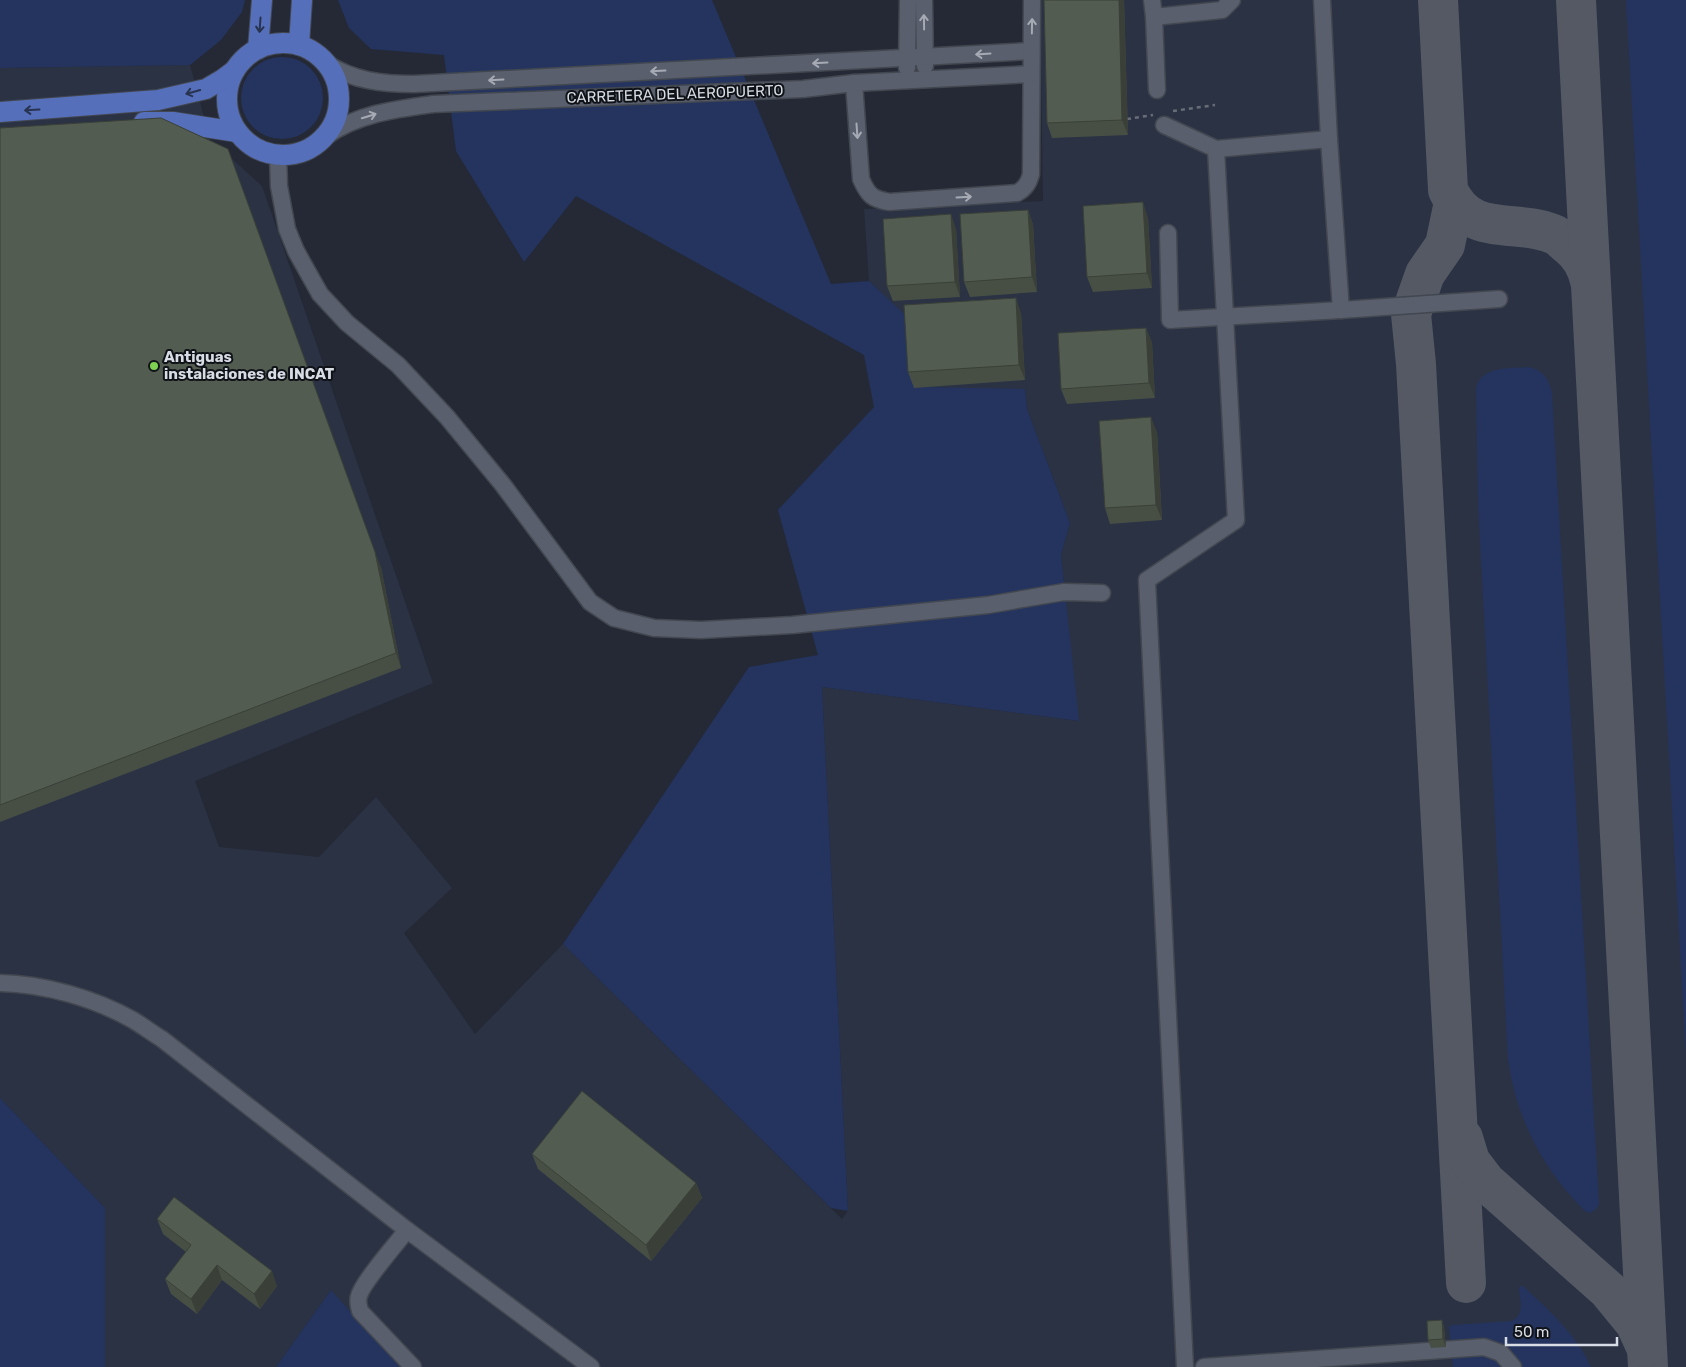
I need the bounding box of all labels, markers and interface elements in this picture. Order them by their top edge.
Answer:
one-way arrow [919,14,929,30]
one-way arrow [256,16,265,32]
one-way arrow [1027,18,1037,34]
one-way arrow [975,49,991,59]
one-way arrow [813,58,829,68]
one-way arrow [650,67,666,76]
one-way arrow [488,75,504,84]
street label: CARRETERA DEL AEROPUERTO [566,81,784,107]
one-way arrow [185,88,201,98]
one-way arrow [24,106,40,115]
one-way arrow [361,110,377,120]
one-way arrow [853,123,862,139]
one-way arrow [956,192,972,201]
place label: Antiguas instalaciones de INCAT [164,348,335,383]
marker: Antiguas instalaciones de INCAT [148,360,160,372]
scale bar [1506,1314,1617,1346]
text: 50 m [1514,1323,1549,1341]

